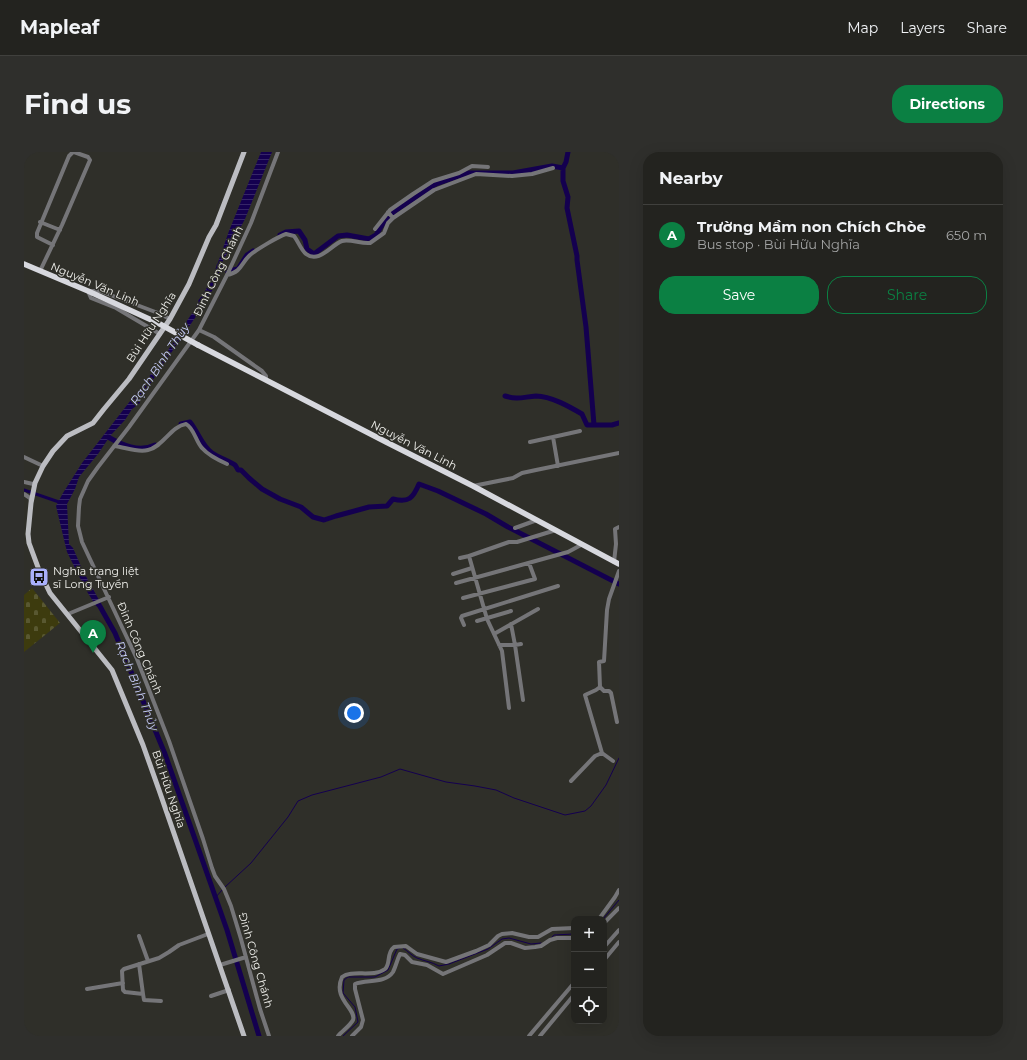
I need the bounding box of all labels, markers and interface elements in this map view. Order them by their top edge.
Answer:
text: Mapleaf [20,16,99,39]
text: Map [847,19,878,37]
text: Layers [900,19,945,37]
text: Share [967,19,1007,37]
button: Directions [892,85,1003,123]
text: Find us [24,87,131,121]
text: Nearby [659,168,723,188]
text: Trường Mầm non Chích Chòe [697,217,926,236]
street label: Đinh Công Chánh [190,224,246,318]
text: A [667,227,677,243]
text: 650 m [946,227,987,243]
text: Bus stop · Bùi Hữu Nghĩa [697,236,860,252]
street label: Nguyễn Văn Linh [49,259,141,309]
button: Save [659,276,819,314]
button: Share [827,276,987,314]
street label: Bùi Hữu Nghĩa [123,289,179,365]
water label: Rạch Bình Thủy [127,319,193,408]
street label: Nguyễn Văn Linh [369,417,459,473]
place label: Nghĩa trang liệt sĩ Long Tuyền [53,564,140,591]
bus stop icon: Nghĩa trang liệt sĩ Long Tuyền [28,566,50,588]
street label: Đinh Công Chánh [114,600,166,696]
pin: A [80,620,106,653]
water label: Rạch Bình Thủy [113,639,163,734]
your location [344,703,364,723]
street label: Bùi Hữu Nghĩa [149,748,189,830]
street label: Đinh Công Chánh [236,911,276,1009]
map controls [571,916,607,1024]
button: + [571,916,607,952]
button: − [571,952,607,988]
button: locate [571,988,607,1024]

